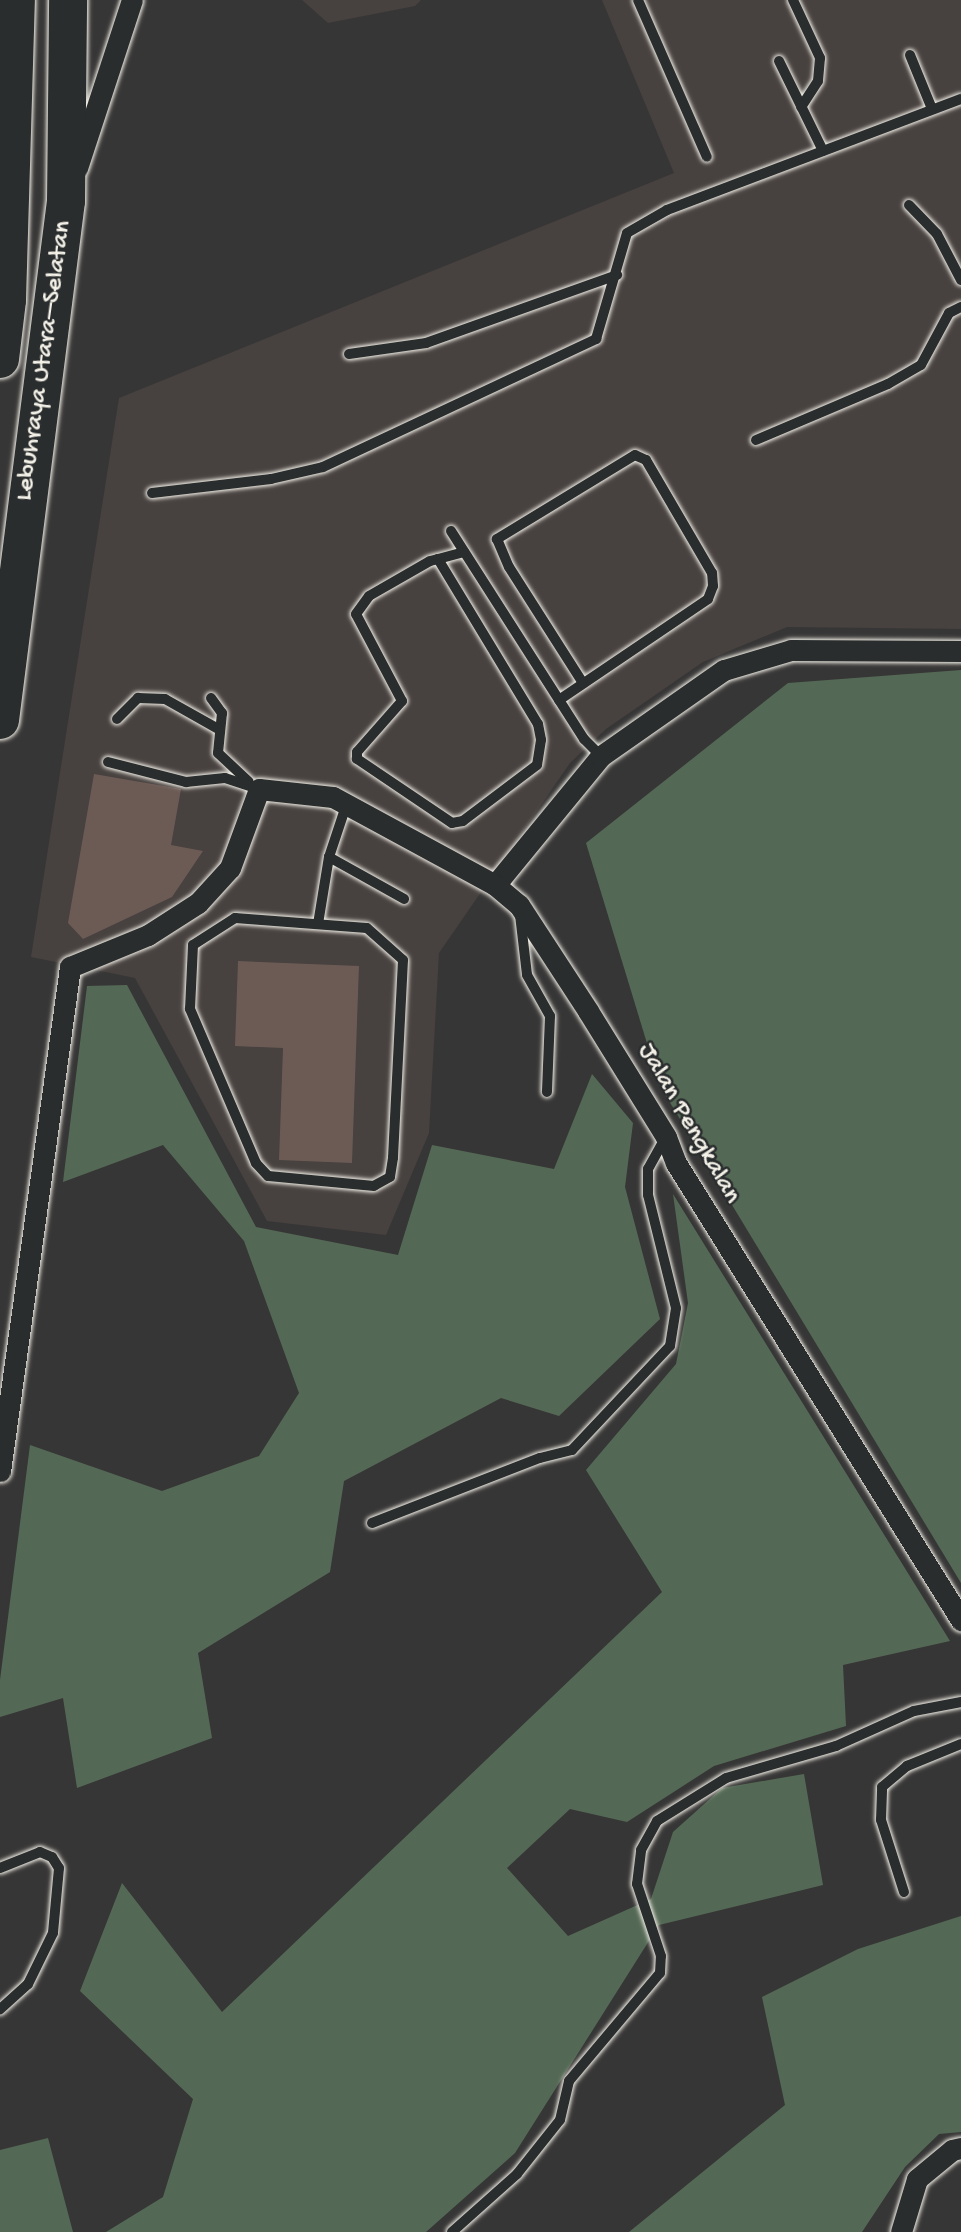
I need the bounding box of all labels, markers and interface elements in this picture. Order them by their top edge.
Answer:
street label: Lebuhraya Utara–Selatan [10,219,80,503]
street label: Jalan Pengkalan [629,1038,747,1210]

